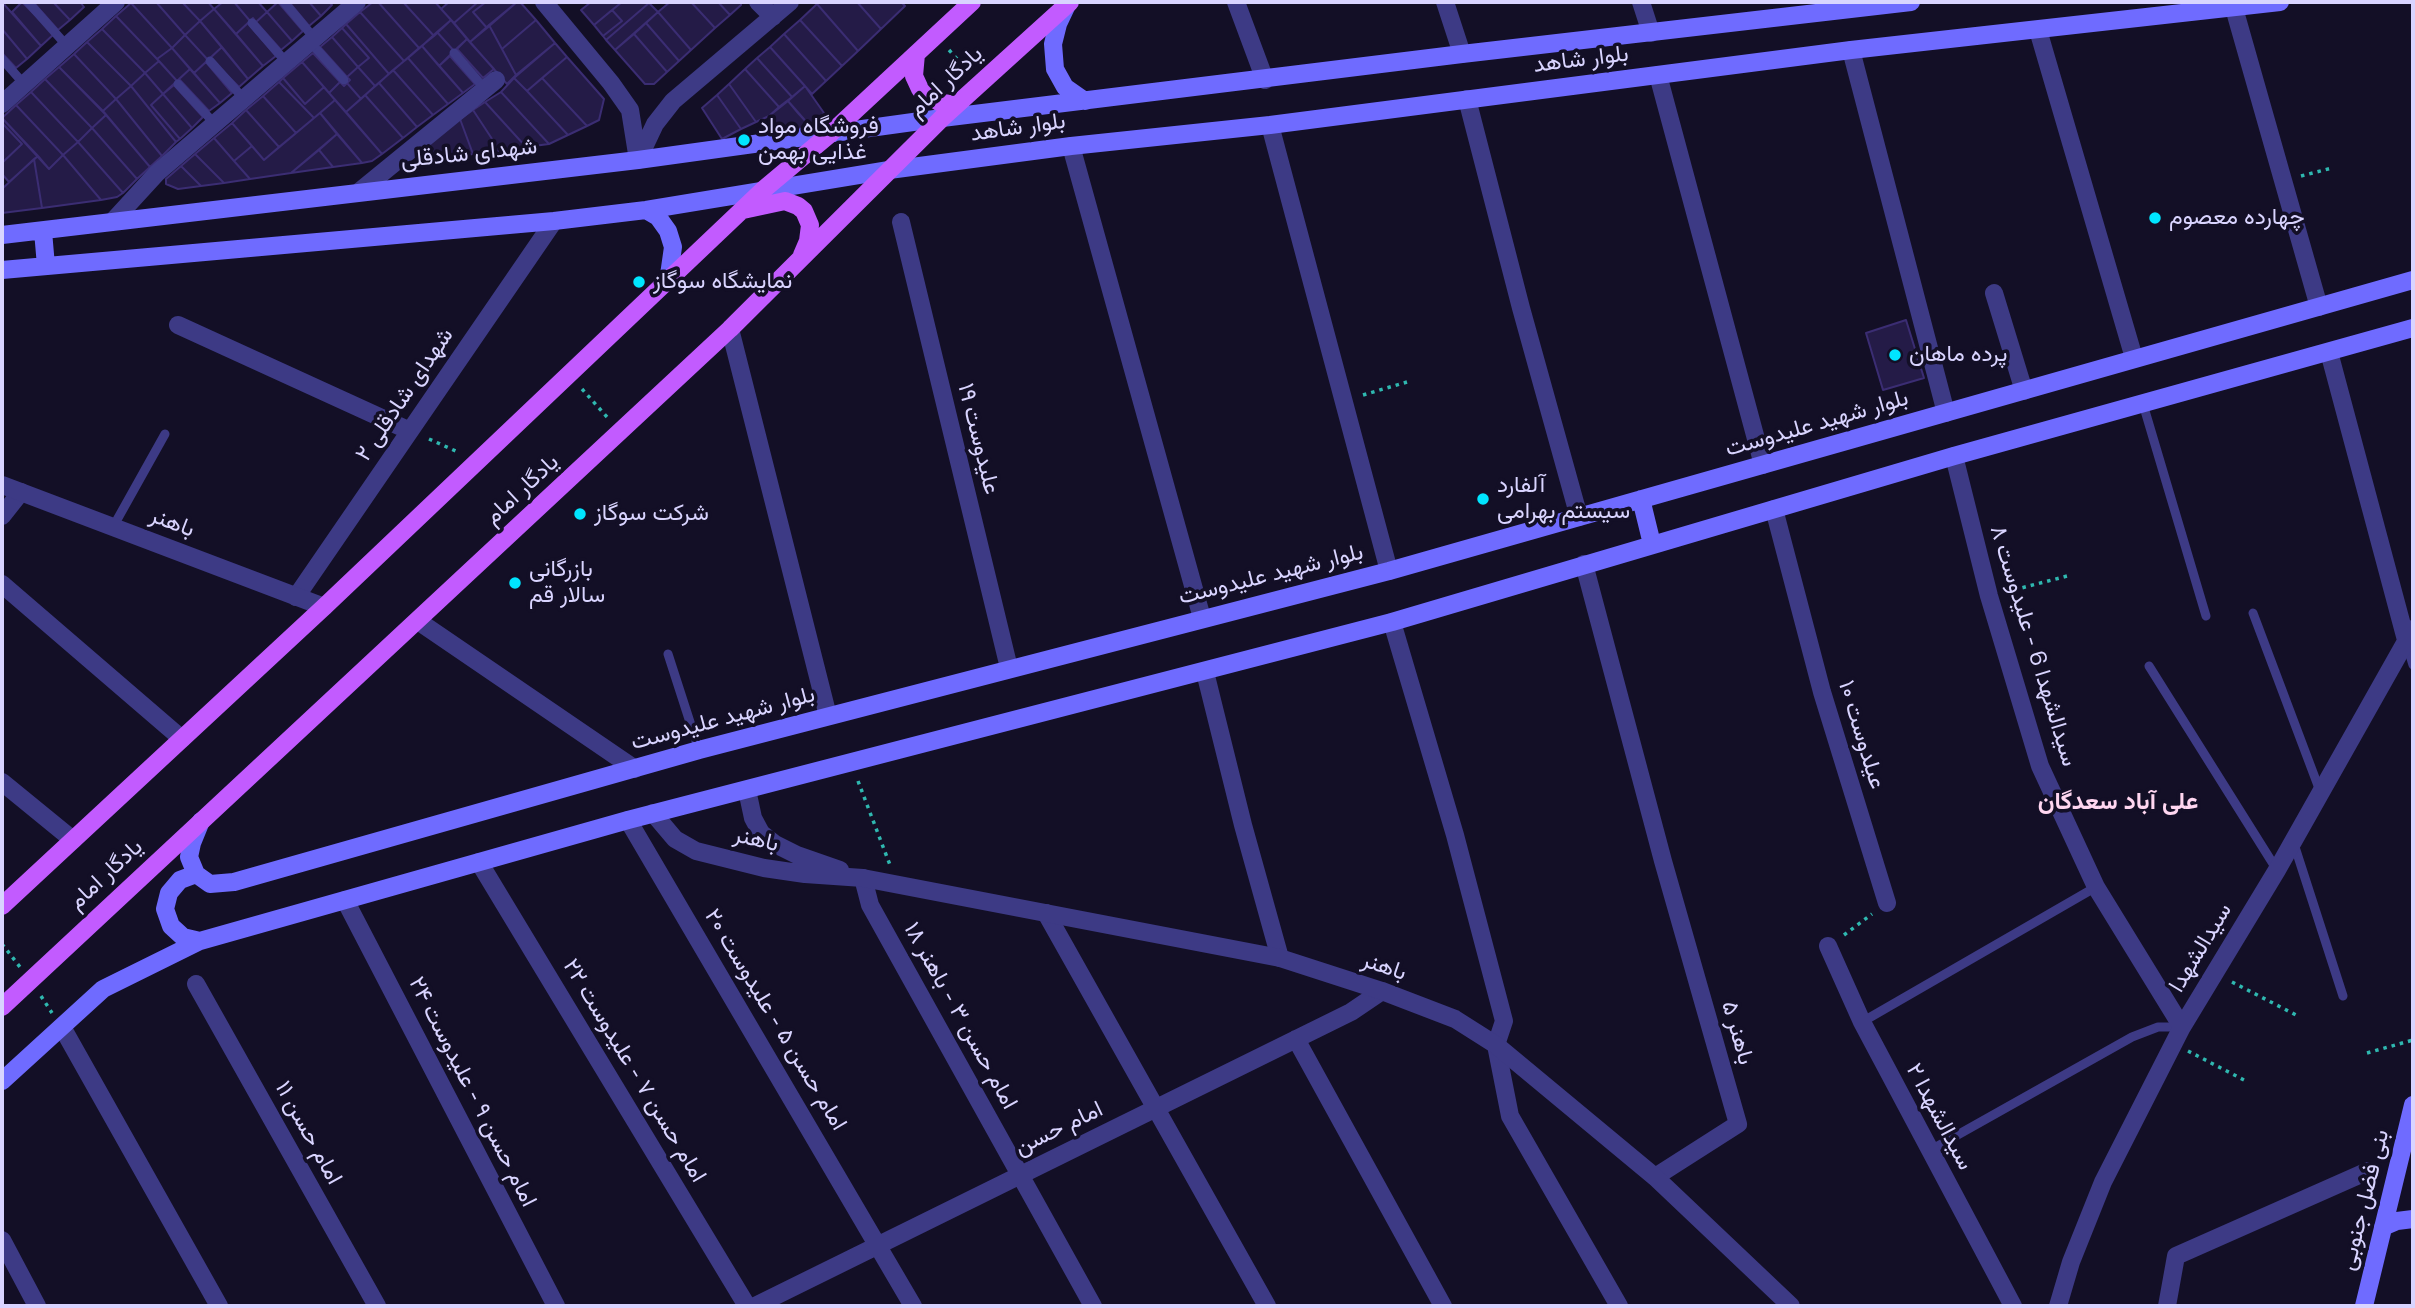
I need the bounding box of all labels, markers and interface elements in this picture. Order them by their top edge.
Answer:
street label: بلوار شاهد [1532,40,1630,80]
street label: یادگار امام [903,41,989,123]
street label: بلوار شاهد [969,108,1067,148]
place label: فروشگاه مواد غذایی بهمن [758,113,879,167]
marker: فروشگاه مواد غذایی بهمن [736,132,752,148]
street label: شهدای شادقلی [399,133,539,175]
place label: چهارده معصوم [2169,204,2305,232]
marker: چهارده معصوم [2147,210,2163,226]
place label: نمایشگاه سوگاز [653,268,792,296]
marker: نمایشگاه سوگاز [631,274,647,290]
street label: شهدای شادقلی ۲ [350,323,460,467]
place label: پرده ماهان [1909,341,2008,369]
marker: پرده ماهان [1887,347,1903,363]
street label: علیدوست ۱۹ [951,381,1005,497]
street label: بلوار شهید علیدوست [1722,385,1912,463]
street label: یادگار امام [479,449,565,531]
place label: آلفارد سیستم بهرامی [1497,472,1630,526]
marker: آلفارد سیستم بهرامی [1475,491,1491,507]
place label: شرکت سوگاز [594,500,709,528]
street label: باهنر [146,502,198,544]
marker: شرکت سوگاز [572,506,588,522]
street label: سیدالشهدا 6 - علیدوست ۸ [1983,522,2083,770]
street label: بلوار شهید علیدوست [1176,539,1366,611]
place label: بازرگانی سالار قم [529,556,605,610]
marker: بازرگانی سالار قم [507,575,523,591]
street label: عیلدوست ۱۰ [1831,677,1891,793]
street label: بلوار شهید علیدوست [628,681,818,757]
district label: علی آباد سعدگان [2038,788,2198,816]
street label: باهنر [731,821,781,859]
street label: یادگار امام [63,834,149,916]
street label: سیدالشهدا [2164,898,2238,998]
street label: امام حسن ۵ - علیدوست ۲۰ [698,904,852,1136]
street label: امام حسن ۳ - باهنر ۱۸ [897,918,1023,1114]
street label: باهنر [1358,947,1410,987]
street label: امام حسن ۷ - علیدوست ۲۲ [556,954,712,1188]
street label: امام حسن ۹ - علیدوست ۲۴ [402,972,542,1212]
street label: باهنر ۵ [1715,998,1759,1068]
street label: سیدالشهدا ۲ [1899,1059,1979,1175]
street label: امام حسن ۱۱ [268,1077,348,1189]
street label: امام حسن [1010,1096,1108,1162]
street label: بنی فضل جنوبی [2334,1127,2396,1273]

